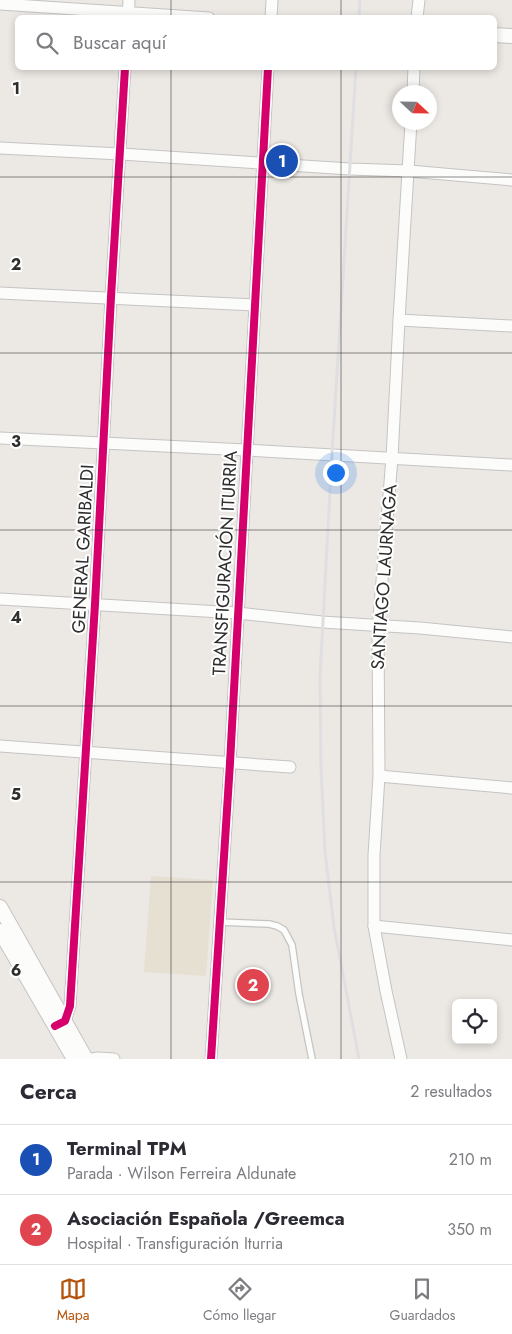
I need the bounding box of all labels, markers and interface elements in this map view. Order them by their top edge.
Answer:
search box [15,15,497,70]
icon: search [33,29,61,57]
text: Buscar aquí [73,29,167,56]
text: 1 [12,77,20,100]
north arrow [392,85,437,130]
pin: 1 [266,142,298,180]
text: 2 [11,253,21,276]
text: 3 [11,430,21,453]
street label: TRANSFIGURACIÓN ITURRIA [206,450,244,676]
your location [323,460,349,486]
street label: GENERAL GARIBALDI [66,464,100,634]
street label: SANTIAGO LAURNAGA [365,483,403,671]
text: 4 [10,606,22,629]
text: 5 [11,783,21,806]
text: 6 [11,959,21,982]
pin: 2 [237,966,269,1004]
map controls [452,999,497,1044]
button: locate [452,999,497,1044]
text: Cerca [20,1077,77,1107]
text: 2 resultados [410,1080,492,1103]
text: Terminal TPM [67,1135,187,1162]
text: 1 [32,1148,40,1171]
text: 210 m [449,1148,492,1171]
text: Parada · Wilson Ferreira Aldunate [67,1162,296,1185]
text: Asociación Española /Greemca [67,1205,345,1232]
text: 2 [31,1218,41,1241]
text: 350 m [447,1218,492,1241]
text: Hospital · Transfiguración Iturria [67,1232,283,1255]
tab: Mapa [57,1275,90,1325]
tab: Cómo llegar [203,1275,276,1325]
tab: Guardados [390,1275,455,1325]

